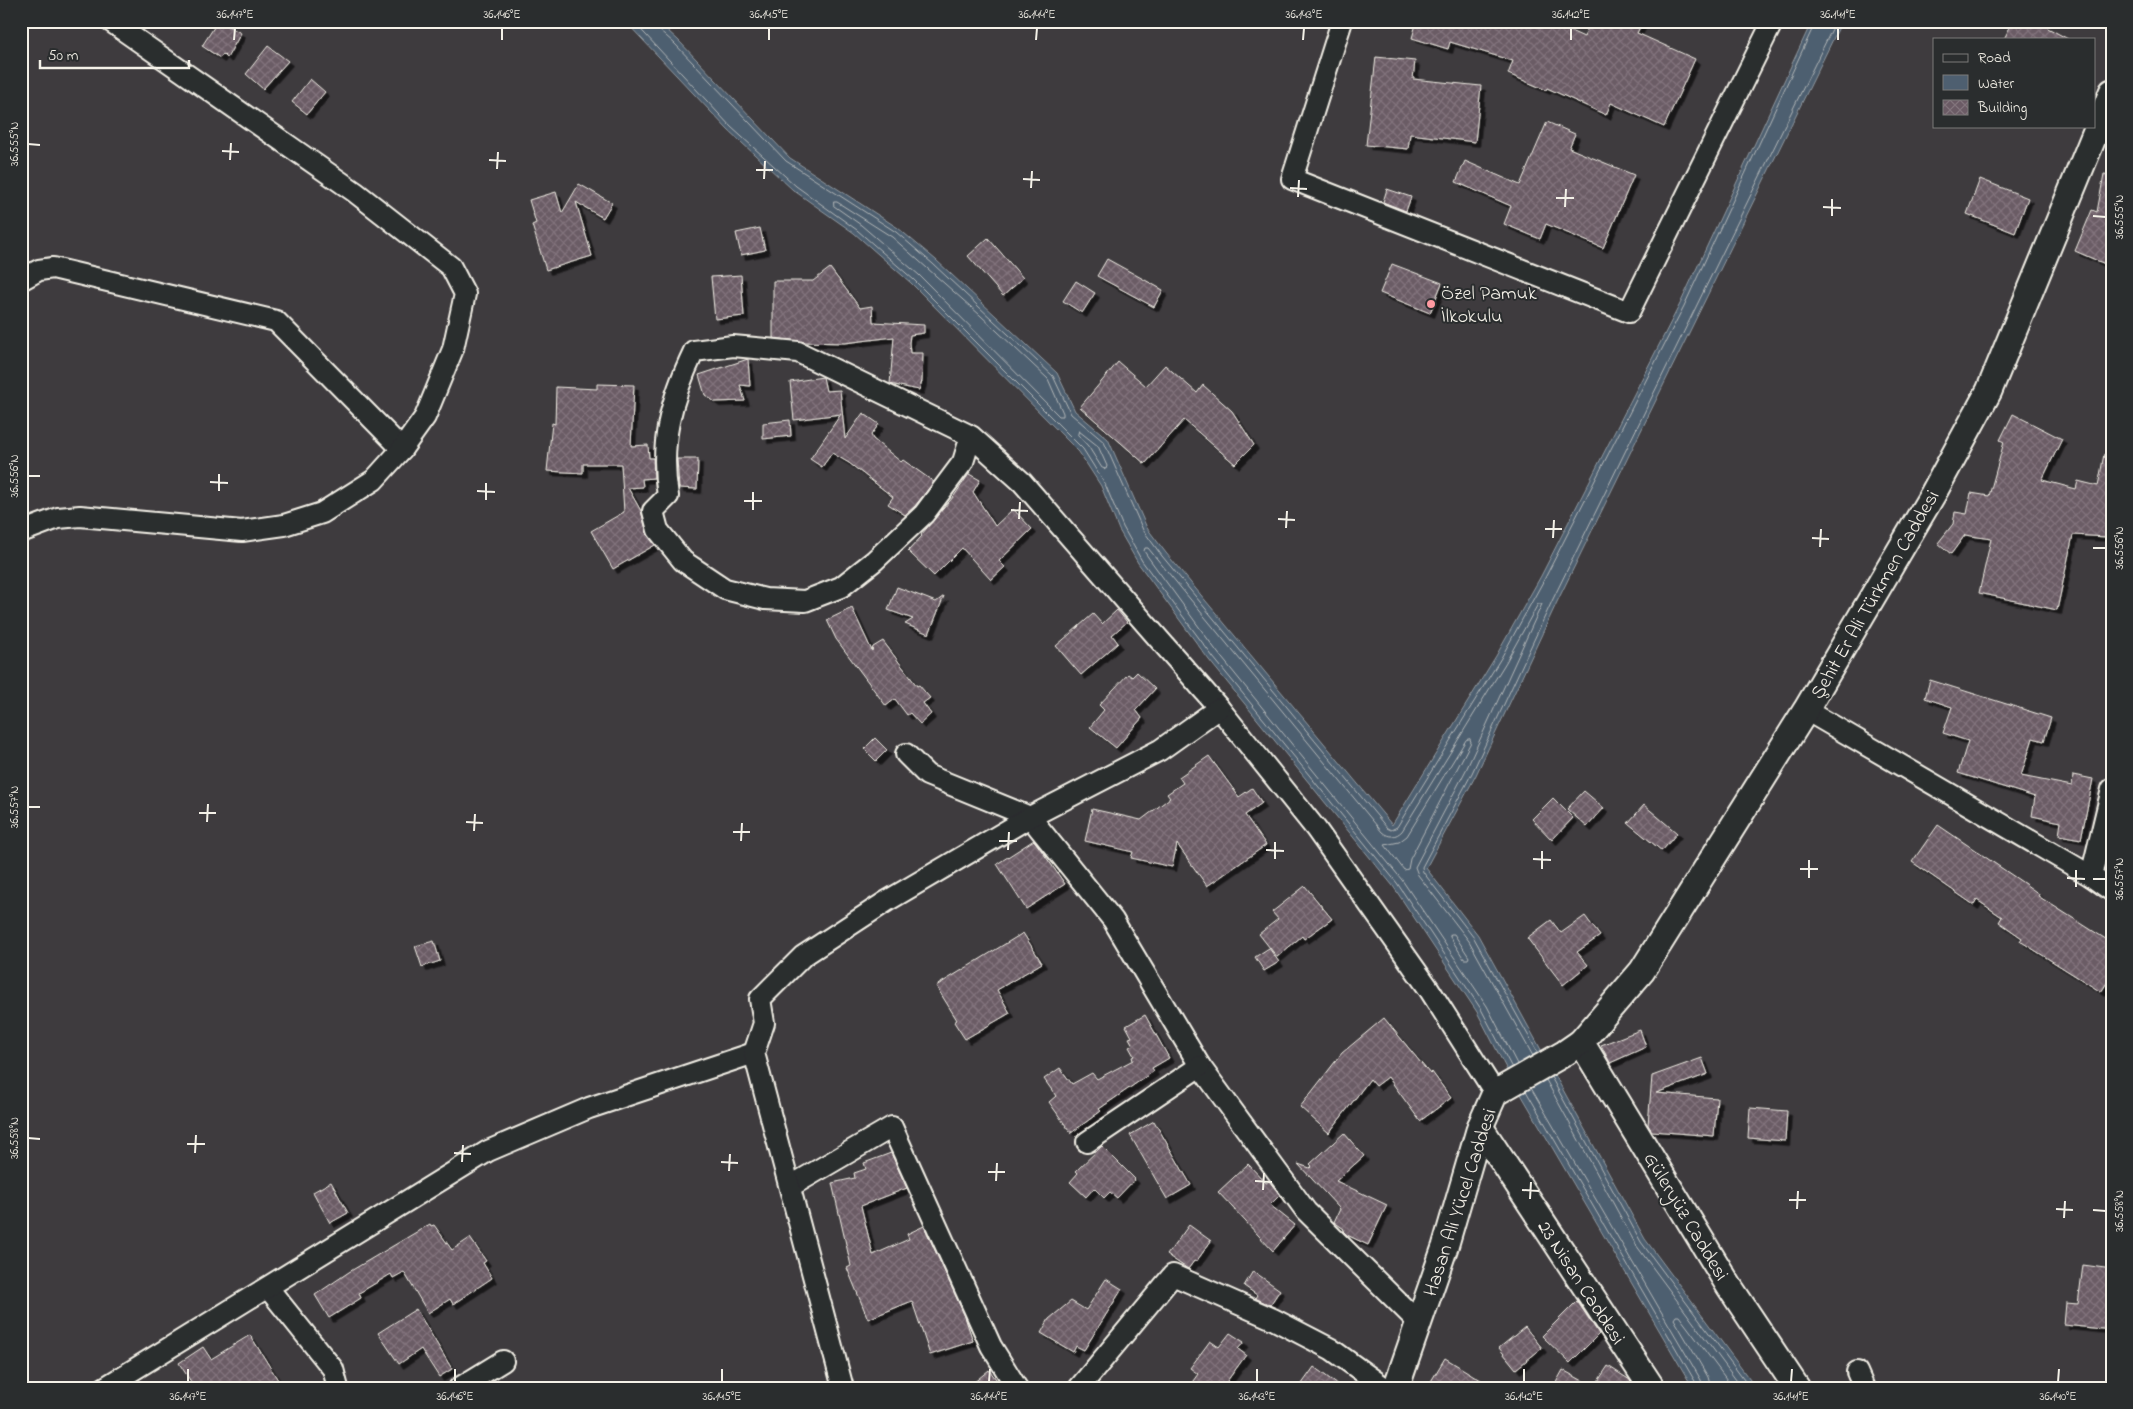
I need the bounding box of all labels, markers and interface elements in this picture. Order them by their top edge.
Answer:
text: 36.147°E [217,6,253,24]
text: 36.146°E [483,6,521,24]
text: 36.145°E [750,6,788,24]
text: 36.144°E [1019,6,1055,24]
text: 36.143°E [1286,6,1322,24]
text: 36.142°E [1552,6,1590,24]
text: 36.141°E [1820,6,1856,24]
scale bar [40,38,189,70]
legend [1933,38,2096,128]
text: 50 m [48,45,79,67]
text: Road [1978,47,2011,69]
text: Water [1978,73,2014,95]
text: Building [1977,97,2027,120]
text: 36.555°N [6,122,24,166]
text: 36.555°N [2111,195,2129,239]
place label: Özel Pamuk İlkokulu [1441,280,1537,332]
marker: Özel Pamuk İlkokulu [1425,298,1437,310]
text: 36.556°N [6,454,24,498]
street label: Şehit Er Ali Türkmen Caddesi [1804,485,1948,705]
text: 36.556°N [2111,526,2129,570]
text: 36.557°N [6,786,24,828]
text: 36.557°N [2111,858,2129,900]
street label: Hasan Ali Yücel Caddesi [1417,1105,1505,1301]
text: 36.558°N [6,1117,24,1159]
street label: Güleryüz Caddesi [1635,1148,1735,1287]
text: 36.558°N [2111,1190,2129,1232]
street label: 23 Nisan Caddesi [1529,1215,1631,1351]
text: 36.147°E [170,1388,206,1406]
text: 36.146°E [436,1388,474,1406]
text: 36.145°E [703,1388,741,1406]
text: 36.144°E [971,1388,1007,1406]
text: 36.143°E [1239,1388,1275,1406]
text: 36.142°E [1505,1388,1543,1406]
text: 36.141°E [1773,1388,1809,1406]
text: 36.140°E [2039,1388,2077,1406]

